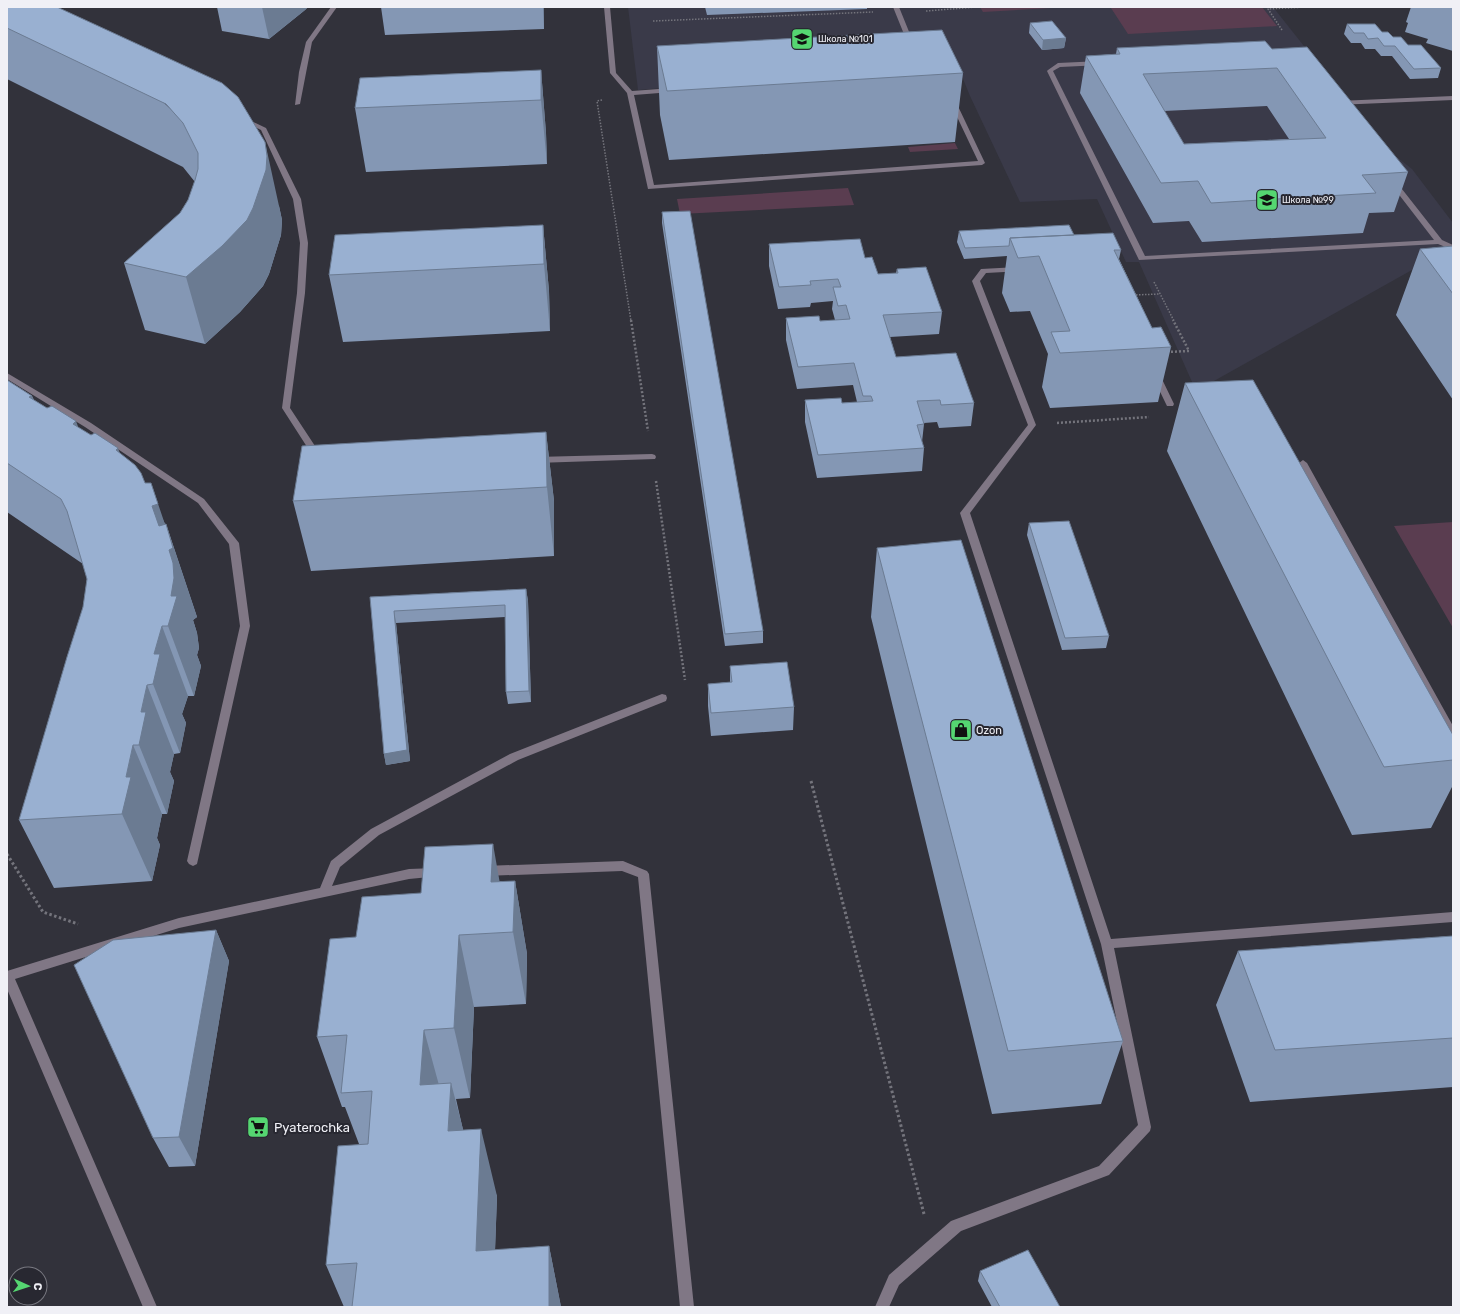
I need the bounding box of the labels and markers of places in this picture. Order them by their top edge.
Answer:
school or university icon: Школа №101 [789,26,815,52]
place label: Школа №101 [818,34,873,44]
school or university icon: Школа №99 [1254,187,1280,213]
place label: Школа №99 [1282,195,1334,205]
shop icon: Ozon [948,717,974,743]
place label: Ozon [976,724,1002,737]
supermarket icon: Pyaterochka [245,1114,271,1140]
place label: Pyaterochka [274,1120,350,1135]

